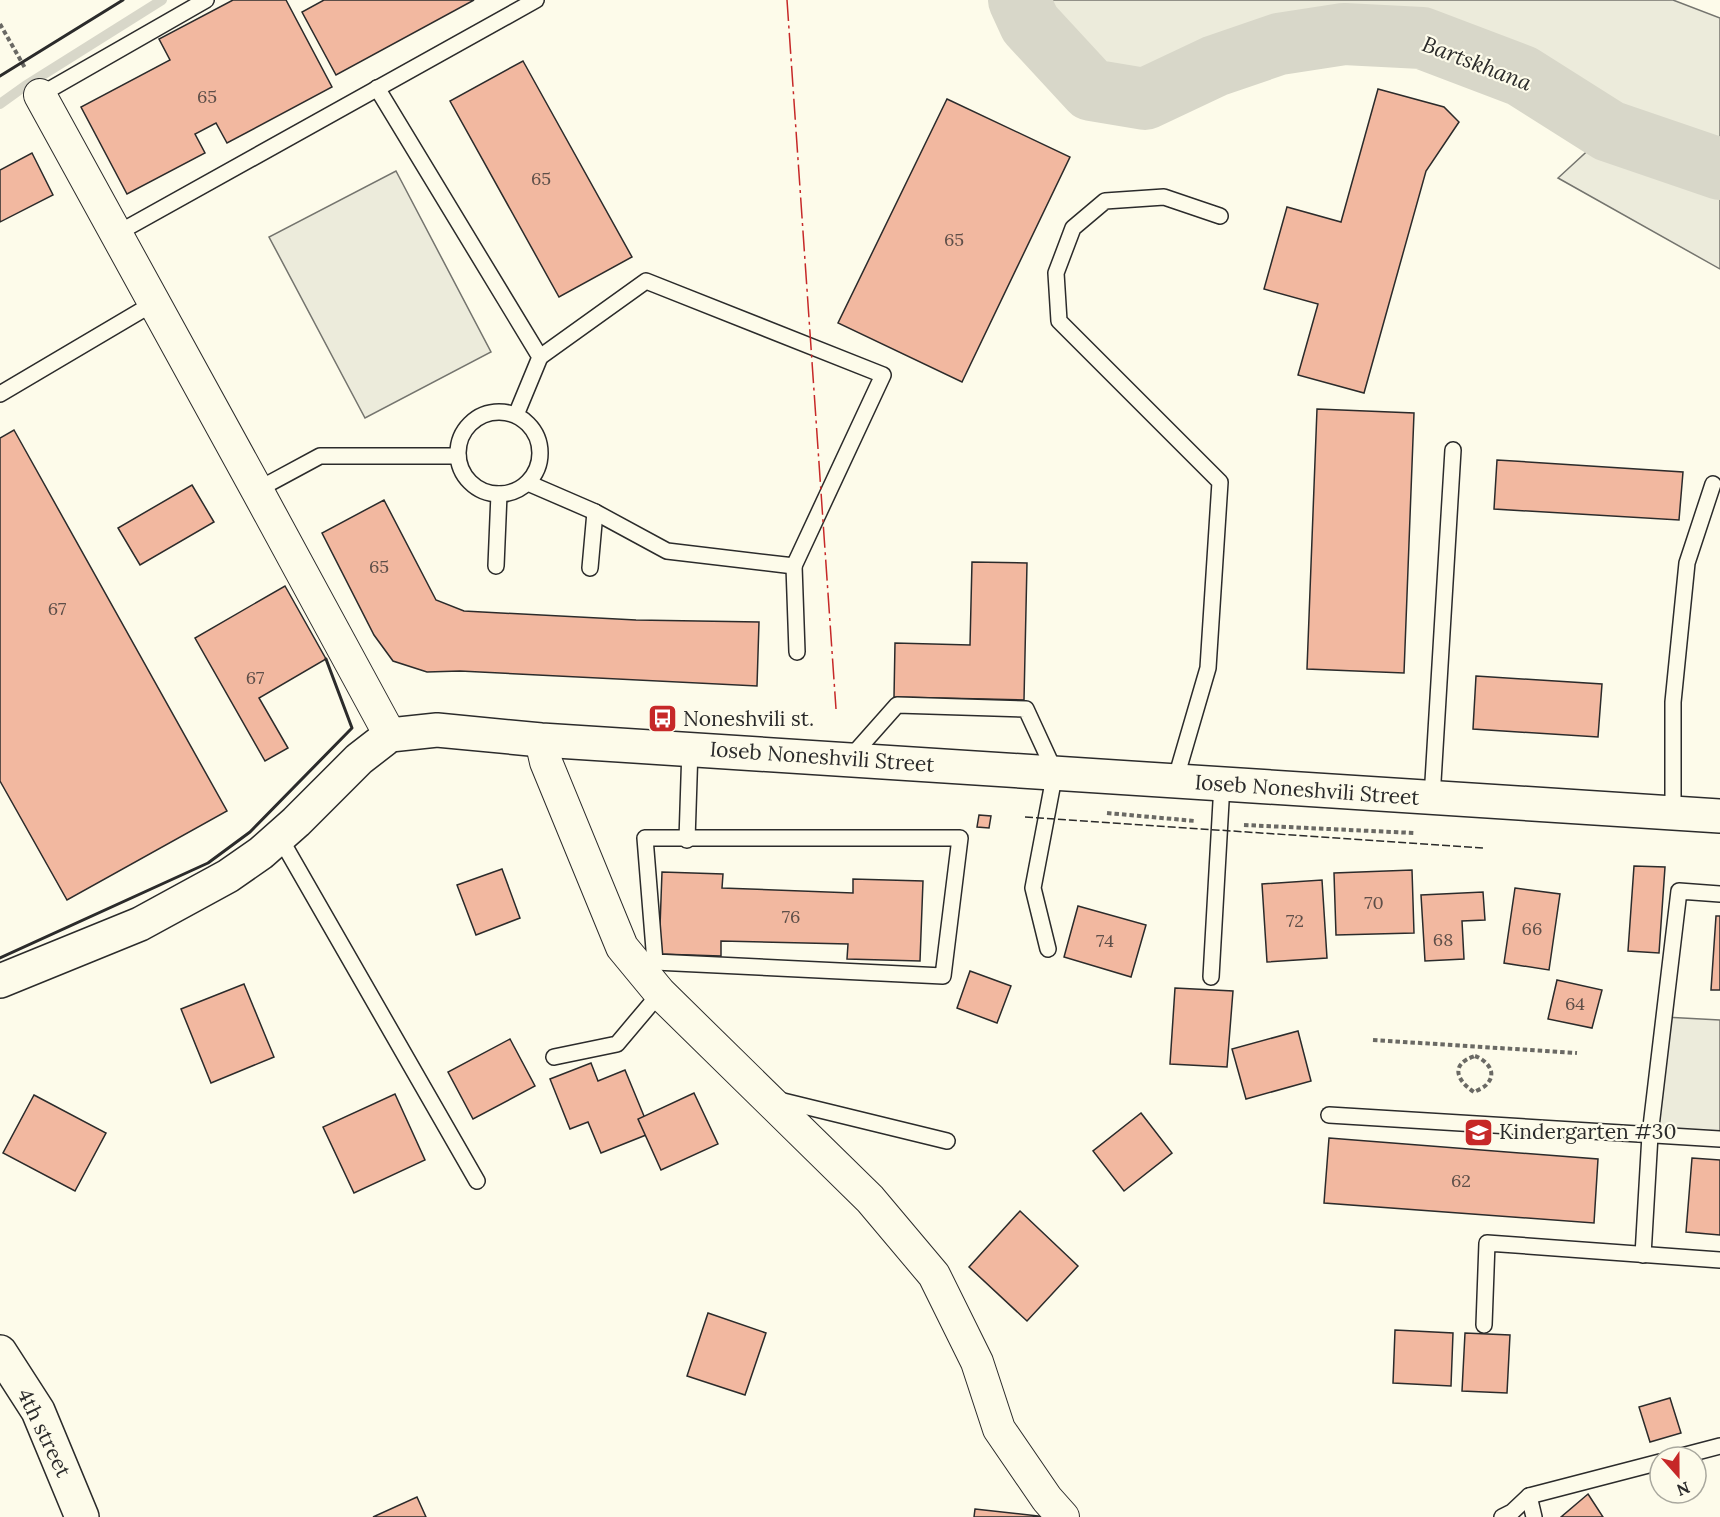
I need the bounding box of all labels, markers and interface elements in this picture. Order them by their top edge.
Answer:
water label: Bartskhana [1418,29,1536,97]
house number: 65 [197,85,217,108]
house number: 65 [531,167,551,190]
house number: 65 [944,228,964,251]
house number: 65 [369,555,389,578]
house number: 67 [48,597,66,620]
house number: 67 [246,666,264,689]
bus stop icon: Noneshvili st. [646,703,678,735]
place label: Noneshvili st. [683,705,814,732]
street label: Ioseb Noneshvili Street [709,735,936,778]
street label: Ioseb Noneshvili Street [1194,768,1421,811]
house number: 70 [1364,891,1384,914]
house number: 76 [782,905,800,928]
house number: 72 [1286,909,1304,932]
house number: 66 [1522,917,1542,940]
house number: 68 [1433,928,1453,951]
house number: 74 [1096,929,1114,952]
house number: 64 [1565,992,1585,1015]
school or university icon: Kindergarten #30 [1462,1116,1494,1148]
place label: Kindergarten #30 [1499,1118,1677,1145]
house number: 62 [1451,1169,1471,1192]
street label: 4th street [11,1384,78,1482]
north arrow [1648,1445,1708,1505]
text: N [1674,1477,1693,1501]

